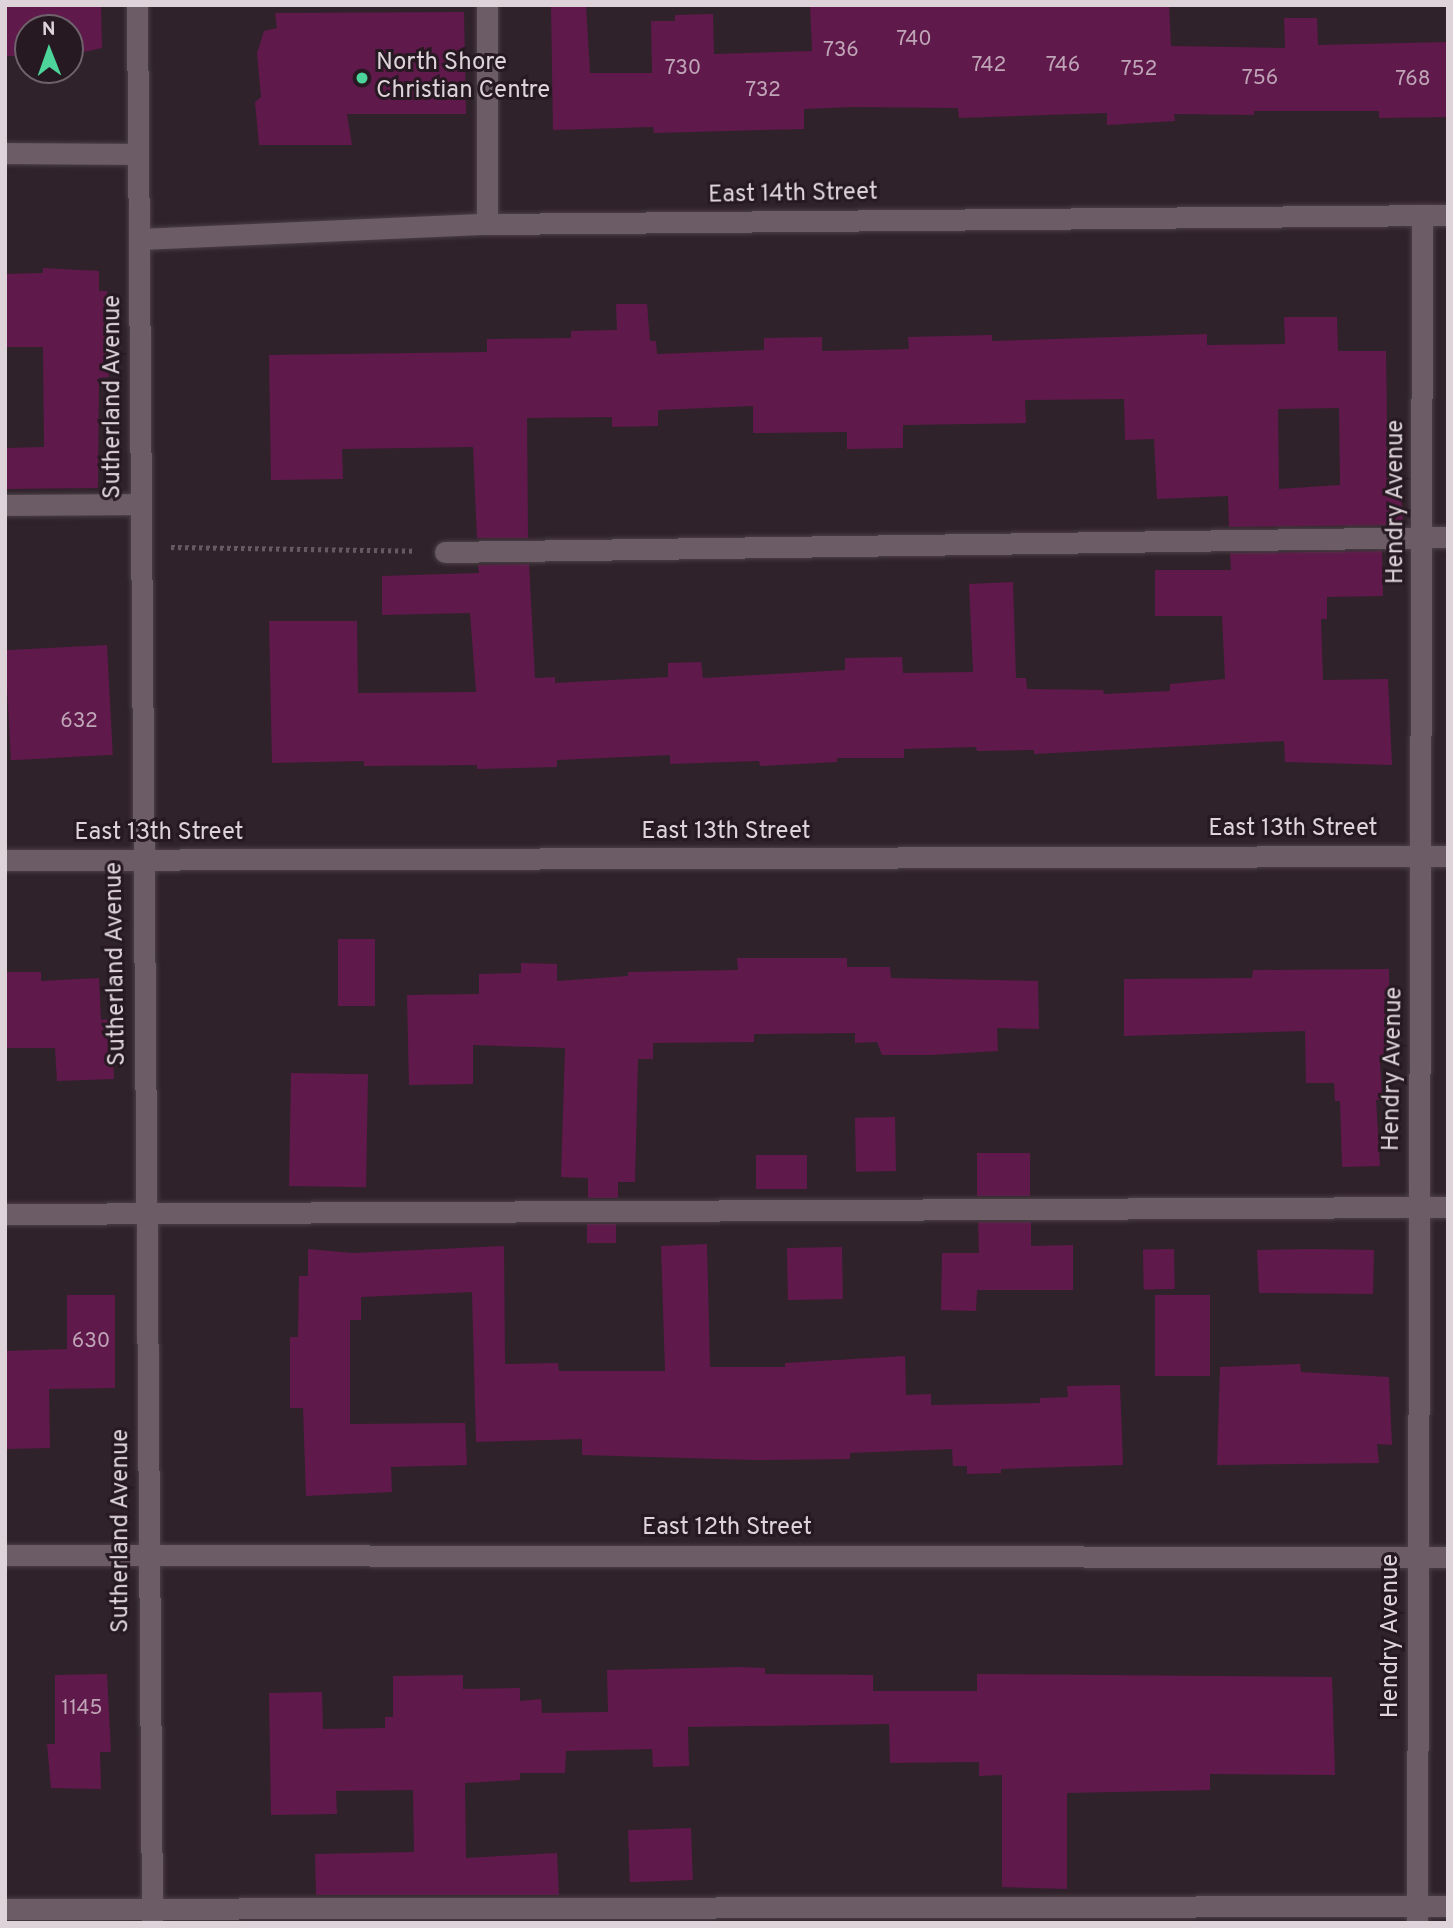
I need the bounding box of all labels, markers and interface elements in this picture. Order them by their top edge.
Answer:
north arrow [14,14,84,84]
text: N [42,18,56,42]
house number: 740 [896,27,932,53]
house number: 736 [823,38,859,64]
place label: North Shore Christian Centre [376,50,550,106]
house number: 742 [972,53,1006,79]
house number: 746 [1046,53,1080,79]
house number: 730 [665,56,701,82]
house number: 752 [1121,57,1157,83]
house number: 756 [1242,66,1278,92]
house number: 768 [1395,67,1431,93]
marker: North Shore Christian Centre [354,70,370,86]
house number: 732 [745,78,781,104]
street label: East 14th Street [708,179,878,211]
street label: Sutherland Avenue [100,294,128,500]
street label: Hendry Avenue [1383,419,1411,585]
house number: 632 [60,709,98,735]
street label: East 13th Street [1208,816,1378,844]
street label: East 13th Street [641,819,811,847]
street label: East 13th Street [74,820,244,848]
street label: Sutherland Avenue [101,861,133,1067]
street label: Hendry Avenue [1378,986,1410,1152]
house number: 630 [72,1329,110,1355]
street label: Sutherland Avenue [108,1428,136,1634]
street label: East 12th Street [642,1515,812,1543]
street label: Hendry Avenue [1378,1553,1406,1719]
house number: 1145 [61,1696,103,1722]

